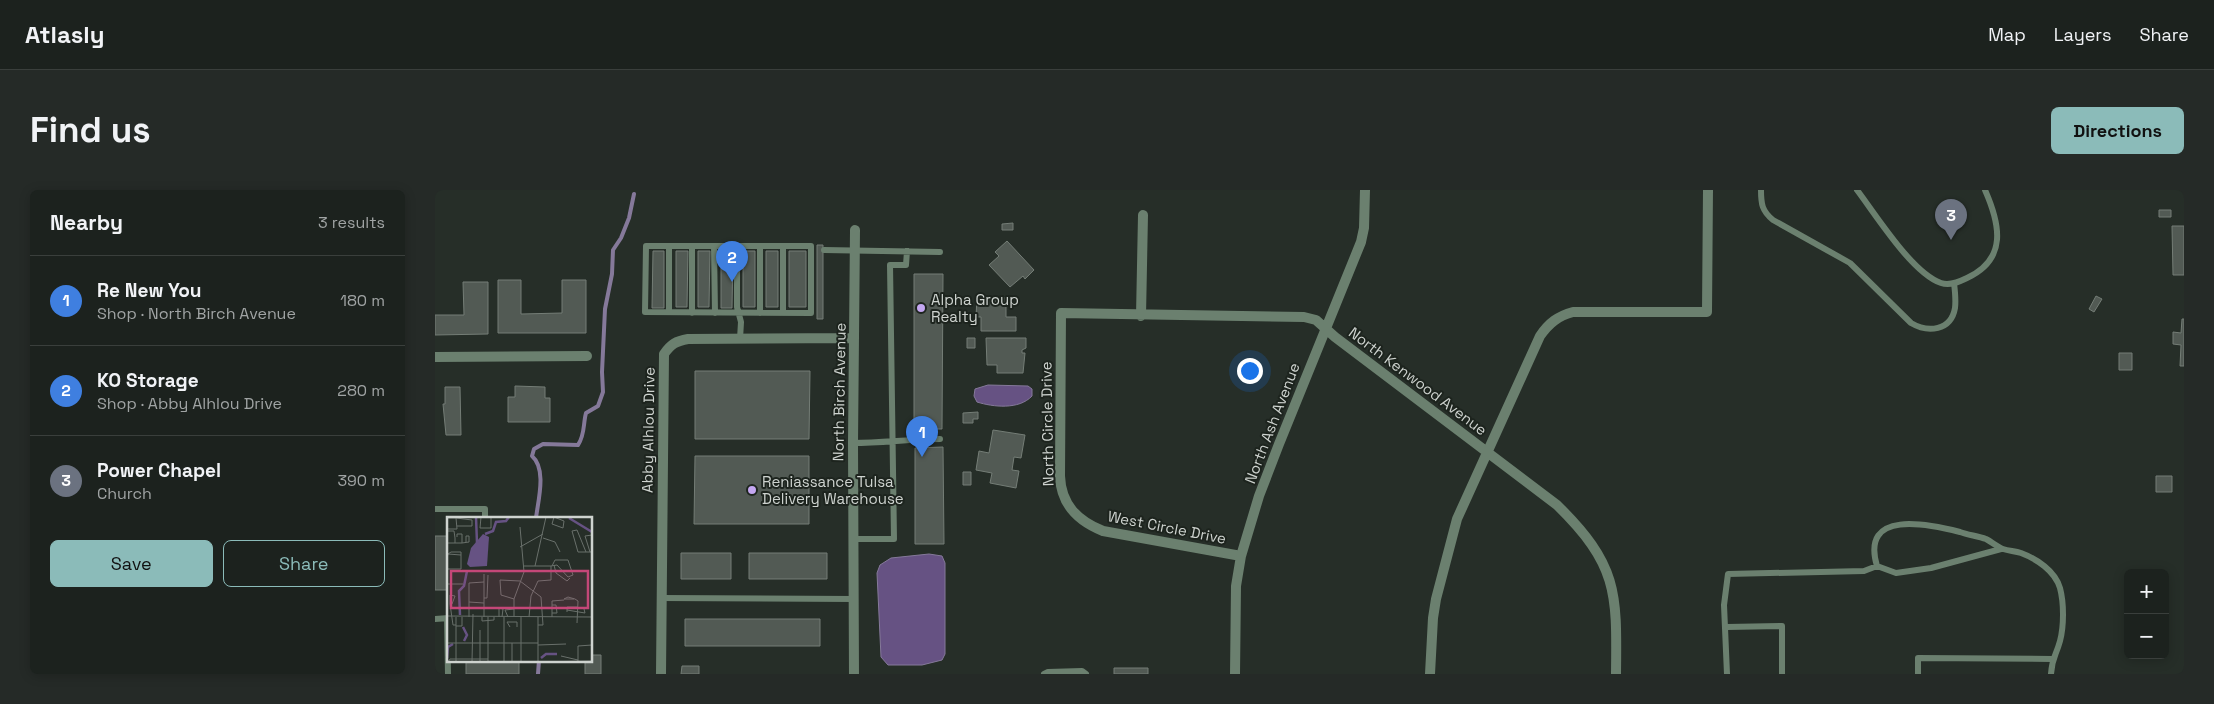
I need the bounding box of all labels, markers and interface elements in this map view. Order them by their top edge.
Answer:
text: Atlasly [25,19,104,50]
text: Map [1988,23,2026,46]
text: Layers [2054,23,2111,46]
text: Share [2139,23,2189,46]
button: Directions [2051,107,2184,154]
text: Find us [30,108,151,152]
pin: 3 [1935,199,1967,240]
text: Nearby [50,209,123,236]
text: 3 results [318,212,385,233]
pin: 2 [716,241,748,282]
text: Re New You [97,278,202,303]
text: 1 [62,290,70,311]
text: 180 m [340,290,385,311]
place label: Alpha Group Realty [931,290,1019,326]
marker: Alpha Group Realty [915,302,927,314]
text: Shop · North Birch Avenue [97,303,296,324]
street label: North Birch Avenue [828,322,850,461]
street label: North Kenwood Avenue [1345,323,1491,439]
your location [1237,358,1263,384]
street label: North Ash Avenue [1240,360,1304,486]
street label: North Circle Drive [1036,361,1058,487]
street label: Abby Alhlou Drive [637,367,659,493]
text: KO Storage [97,368,199,393]
text: 2 [61,380,71,401]
text: 280 m [337,380,385,401]
text: Shop · Abby Alhlou Drive [97,393,282,414]
pin: 1 [906,416,938,457]
text: Power Chapel [97,458,221,483]
text: 3 [61,470,71,491]
text: 390 m [337,470,385,491]
place label: Reniassance Tulsa Delivery Warehouse [762,472,904,508]
text: Church [97,483,152,504]
marker: Reniassance Tulsa Delivery Warehouse [746,484,758,496]
street label: West Circle Drive [1106,506,1228,548]
inset map [447,517,593,662]
button: Save [50,540,213,587]
button: Share [223,540,385,587]
map controls [2124,569,2169,659]
button: + [2124,569,2169,614]
button: − [2124,614,2169,659]

